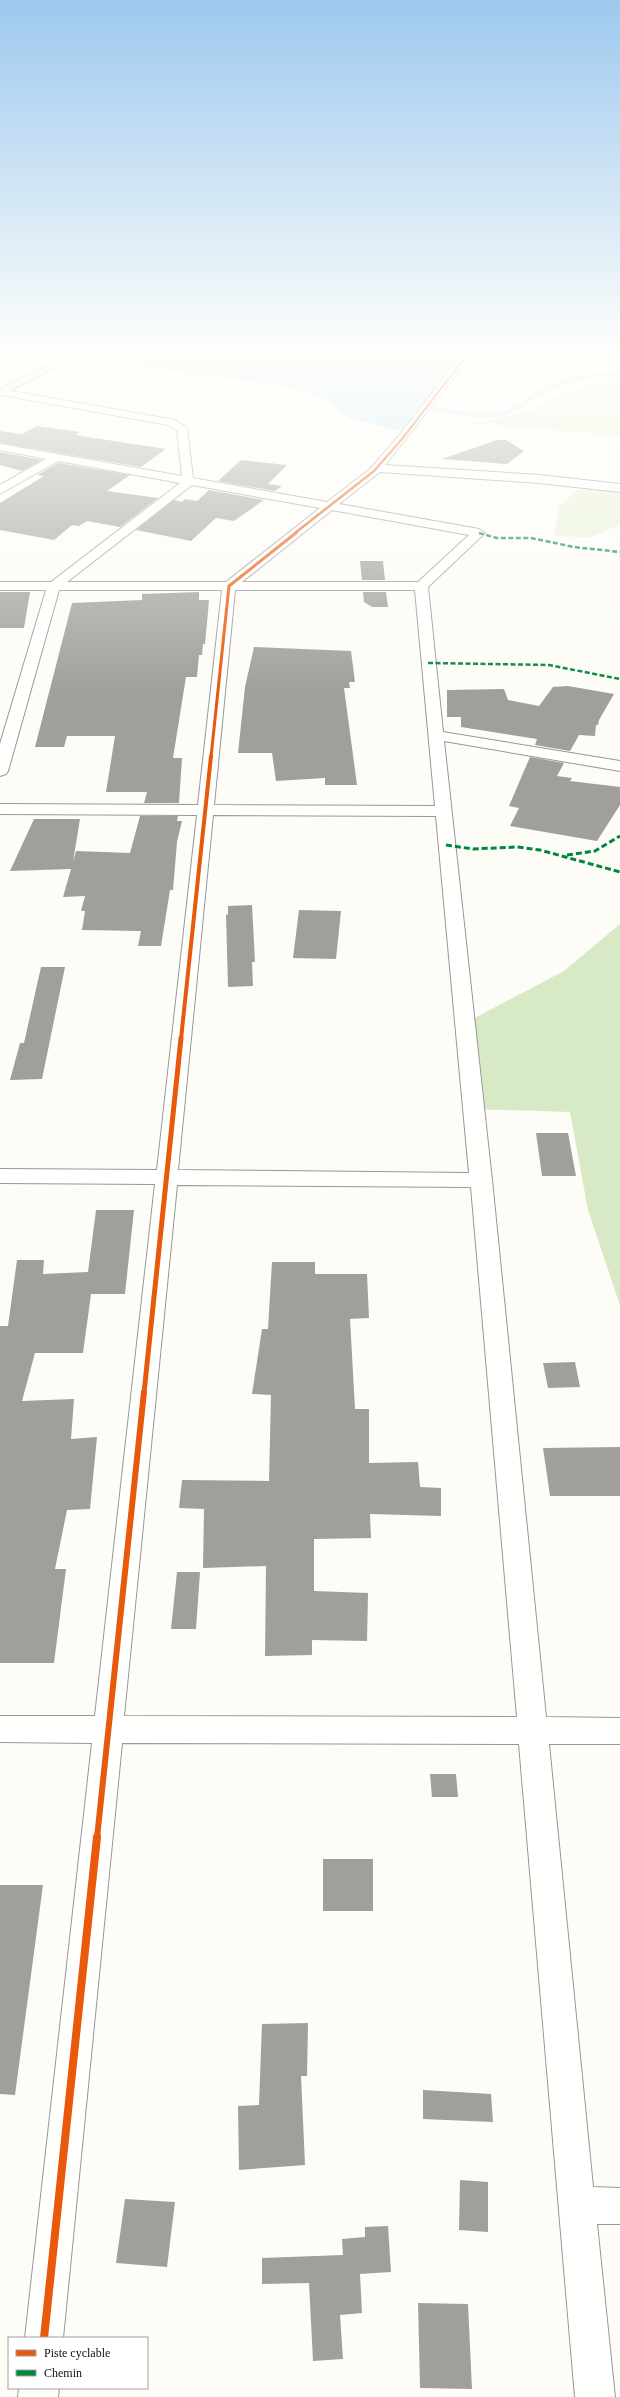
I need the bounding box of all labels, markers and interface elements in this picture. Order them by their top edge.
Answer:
legend [8,2337,148,2389]
text: Piste cyclable [44,2346,110,2360]
text: Chemin [44,2366,82,2380]

